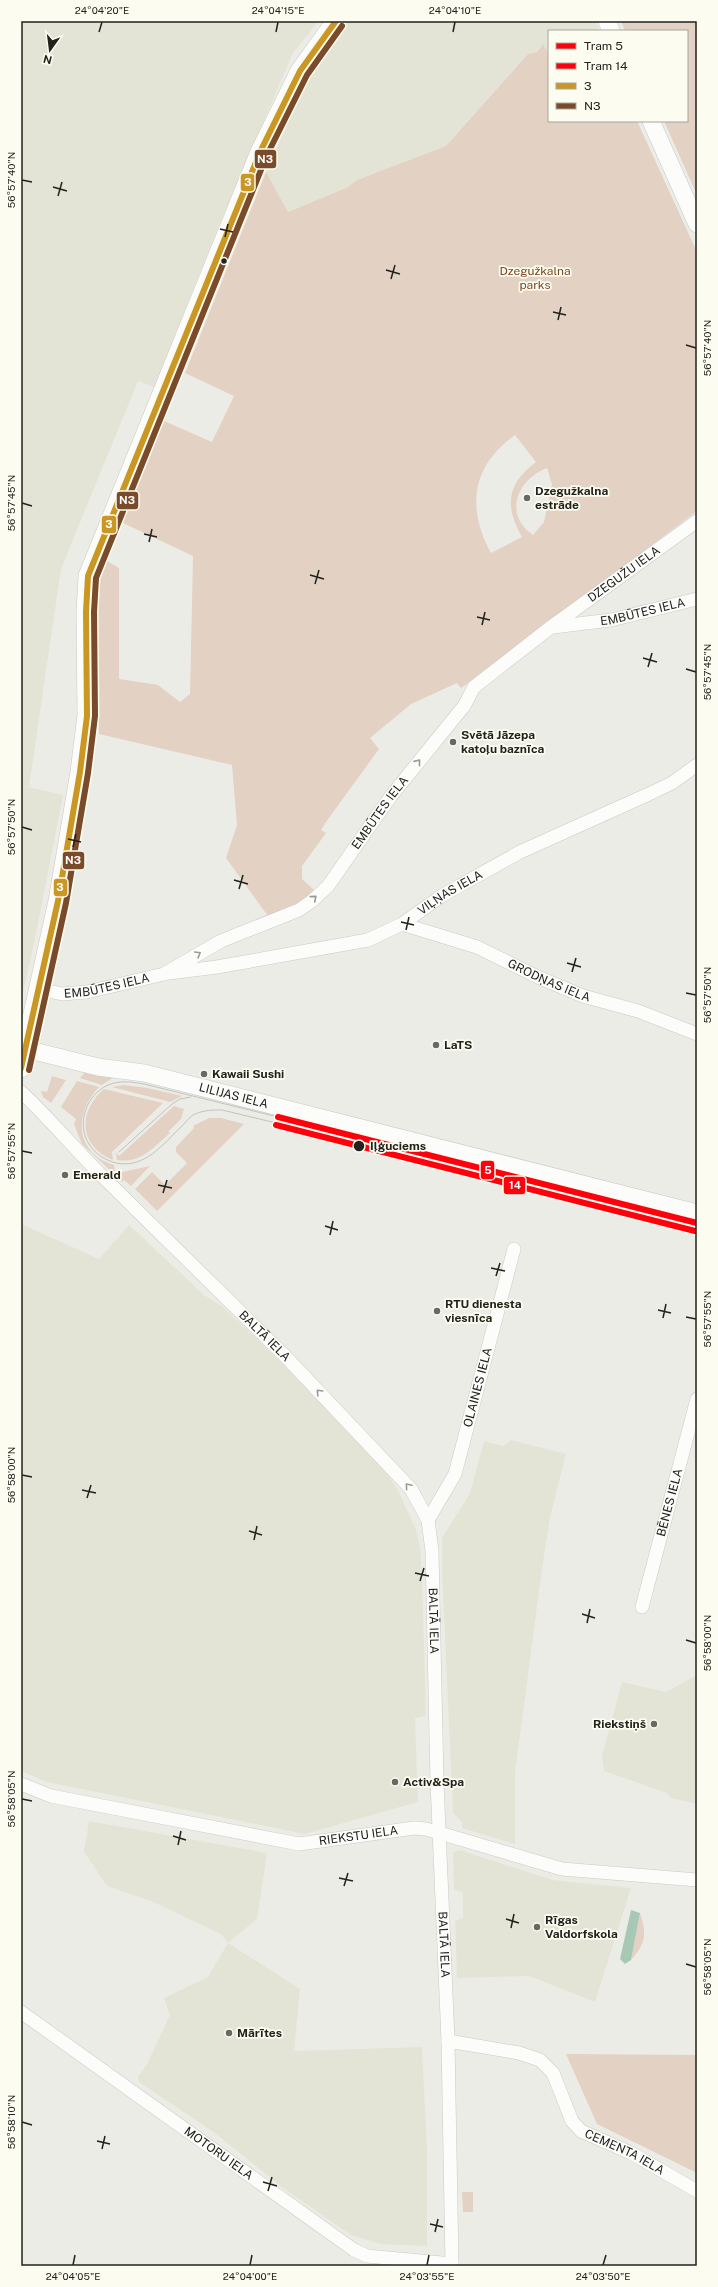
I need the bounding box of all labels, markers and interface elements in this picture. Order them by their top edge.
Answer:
text: 24°04'20"E [75,4,129,16]
text: 24°04'15"E [252,4,304,16]
text: 24°04'10"E [429,4,481,16]
north arrow [30,30,70,70]
legend [548,30,688,122]
text: Tram 5 [584,39,623,53]
text: N [42,53,53,67]
text: Tram 14 [584,59,628,73]
text: 3 [584,79,592,93]
text: N3 [584,99,601,113]
line badge: N3 [254,149,277,169]
text: 56°57'40"N [5,152,17,208]
text: N3 [257,153,273,165]
line badge: 3 [240,173,255,192]
text: 3 [244,176,252,188]
unlabelled marker [219,256,229,266]
park label: Dzegužkalna parks [499,264,571,292]
text: 56°57'40"N [701,320,713,376]
text: 56°57'45"N [5,475,17,531]
place label: Dzegužkalna estrāde [535,484,608,512]
line badge: N3 [116,491,139,510]
marker: Dzegužkalna estrāde [522,493,532,503]
text: N3 [119,494,135,506]
line badge: 3 [101,515,117,534]
text: 3 [105,518,113,530]
street label: DZEGUŽU IELA [585,543,663,605]
street label: EMBŪTES IELA [599,595,687,628]
text: 56°57'45"N [701,644,713,700]
place label: Svētā Jāzepa katoļu baznīca [461,728,545,756]
marker: Svētā Jāzepa katoļu baznīca [448,737,458,747]
one-way arrow [413,759,420,766]
street label: EMBŪTES IELA [349,773,411,852]
text: 56°57'50"N [5,799,17,855]
line badge: N3 [62,851,85,870]
text: N3 [65,854,81,866]
street label: VIĻŅAS IELA [415,867,485,918]
line badge: 3 [53,878,68,897]
text: 3 [56,881,64,893]
one-way arrow [310,896,317,903]
one-way arrow [194,952,201,959]
street label: GRODŅAS IELA [505,956,592,1005]
text: 56°57'50"N [701,967,713,1023]
street label: EMBŪTES IELA [63,971,151,1001]
place label: LaTS [444,1038,472,1052]
marker: LaTS [431,1040,441,1050]
place label: Kawaii Sushi [212,1067,284,1081]
marker: Kawaii Sushi [199,1069,209,1079]
street label: LILIJAS IELA [198,1080,270,1111]
text: 56°57'55"N [5,1123,17,1179]
marker: Iļģuciems [352,1139,366,1153]
place label: Iļģuciems [370,1139,426,1153]
line badge: 5 [480,1160,495,1180]
text: 5 [484,1164,492,1176]
place label: Emerald [73,1168,121,1182]
marker: Emerald [60,1170,70,1180]
line badge: 14 [503,1176,526,1195]
text: 14 [509,1179,521,1191]
text: 56°57'55"N [701,1291,713,1347]
place label: RTU dienesta viesnīca [445,1297,522,1325]
marker: RTU dienesta viesnīca [432,1306,442,1316]
street label: BALTĀ IELA [236,1308,294,1365]
street label: OLAINES IELA [461,1345,495,1429]
one-way arrow [316,1389,324,1397]
text: 56°58'00"N [5,1447,17,1503]
street label: BĒNES IELA [654,1467,685,1538]
one-way arrow [406,1484,413,1491]
street label: BALTĀ IELA [426,1587,441,1655]
text: 56°58'00"N [701,1615,713,1671]
place label: Riekstiņš [593,1717,646,1731]
marker: Riekstiņš [649,1719,659,1729]
text: 56°58'05"N [5,1771,17,1827]
place label: Activ&Spa [403,1775,464,1789]
marker: Activ&Spa [390,1777,400,1787]
street label: RIEKSTU IELA [318,1823,399,1848]
street label: BALTĀ IELA [436,1911,452,1979]
place label: Rīgas Valdorfskola [545,1913,618,1941]
marker: Rīgas Valdorfskola [532,1922,542,1932]
text: 56°58'05"N [701,1939,713,1995]
place label: Mārītes [237,2026,282,2040]
marker: Mārītes [224,2028,234,2038]
text: 56°58'10"N [5,2095,17,2149]
street label: MOTORU IELA [182,2124,256,2183]
street label: CEMENTA IELA [583,2127,667,2178]
text: 24°04'05"E [46,2270,100,2282]
text: 24°04'00"E [223,2270,277,2282]
text: 24°03'55"E [400,2270,454,2282]
text: 24°03'50"E [576,2270,630,2282]

